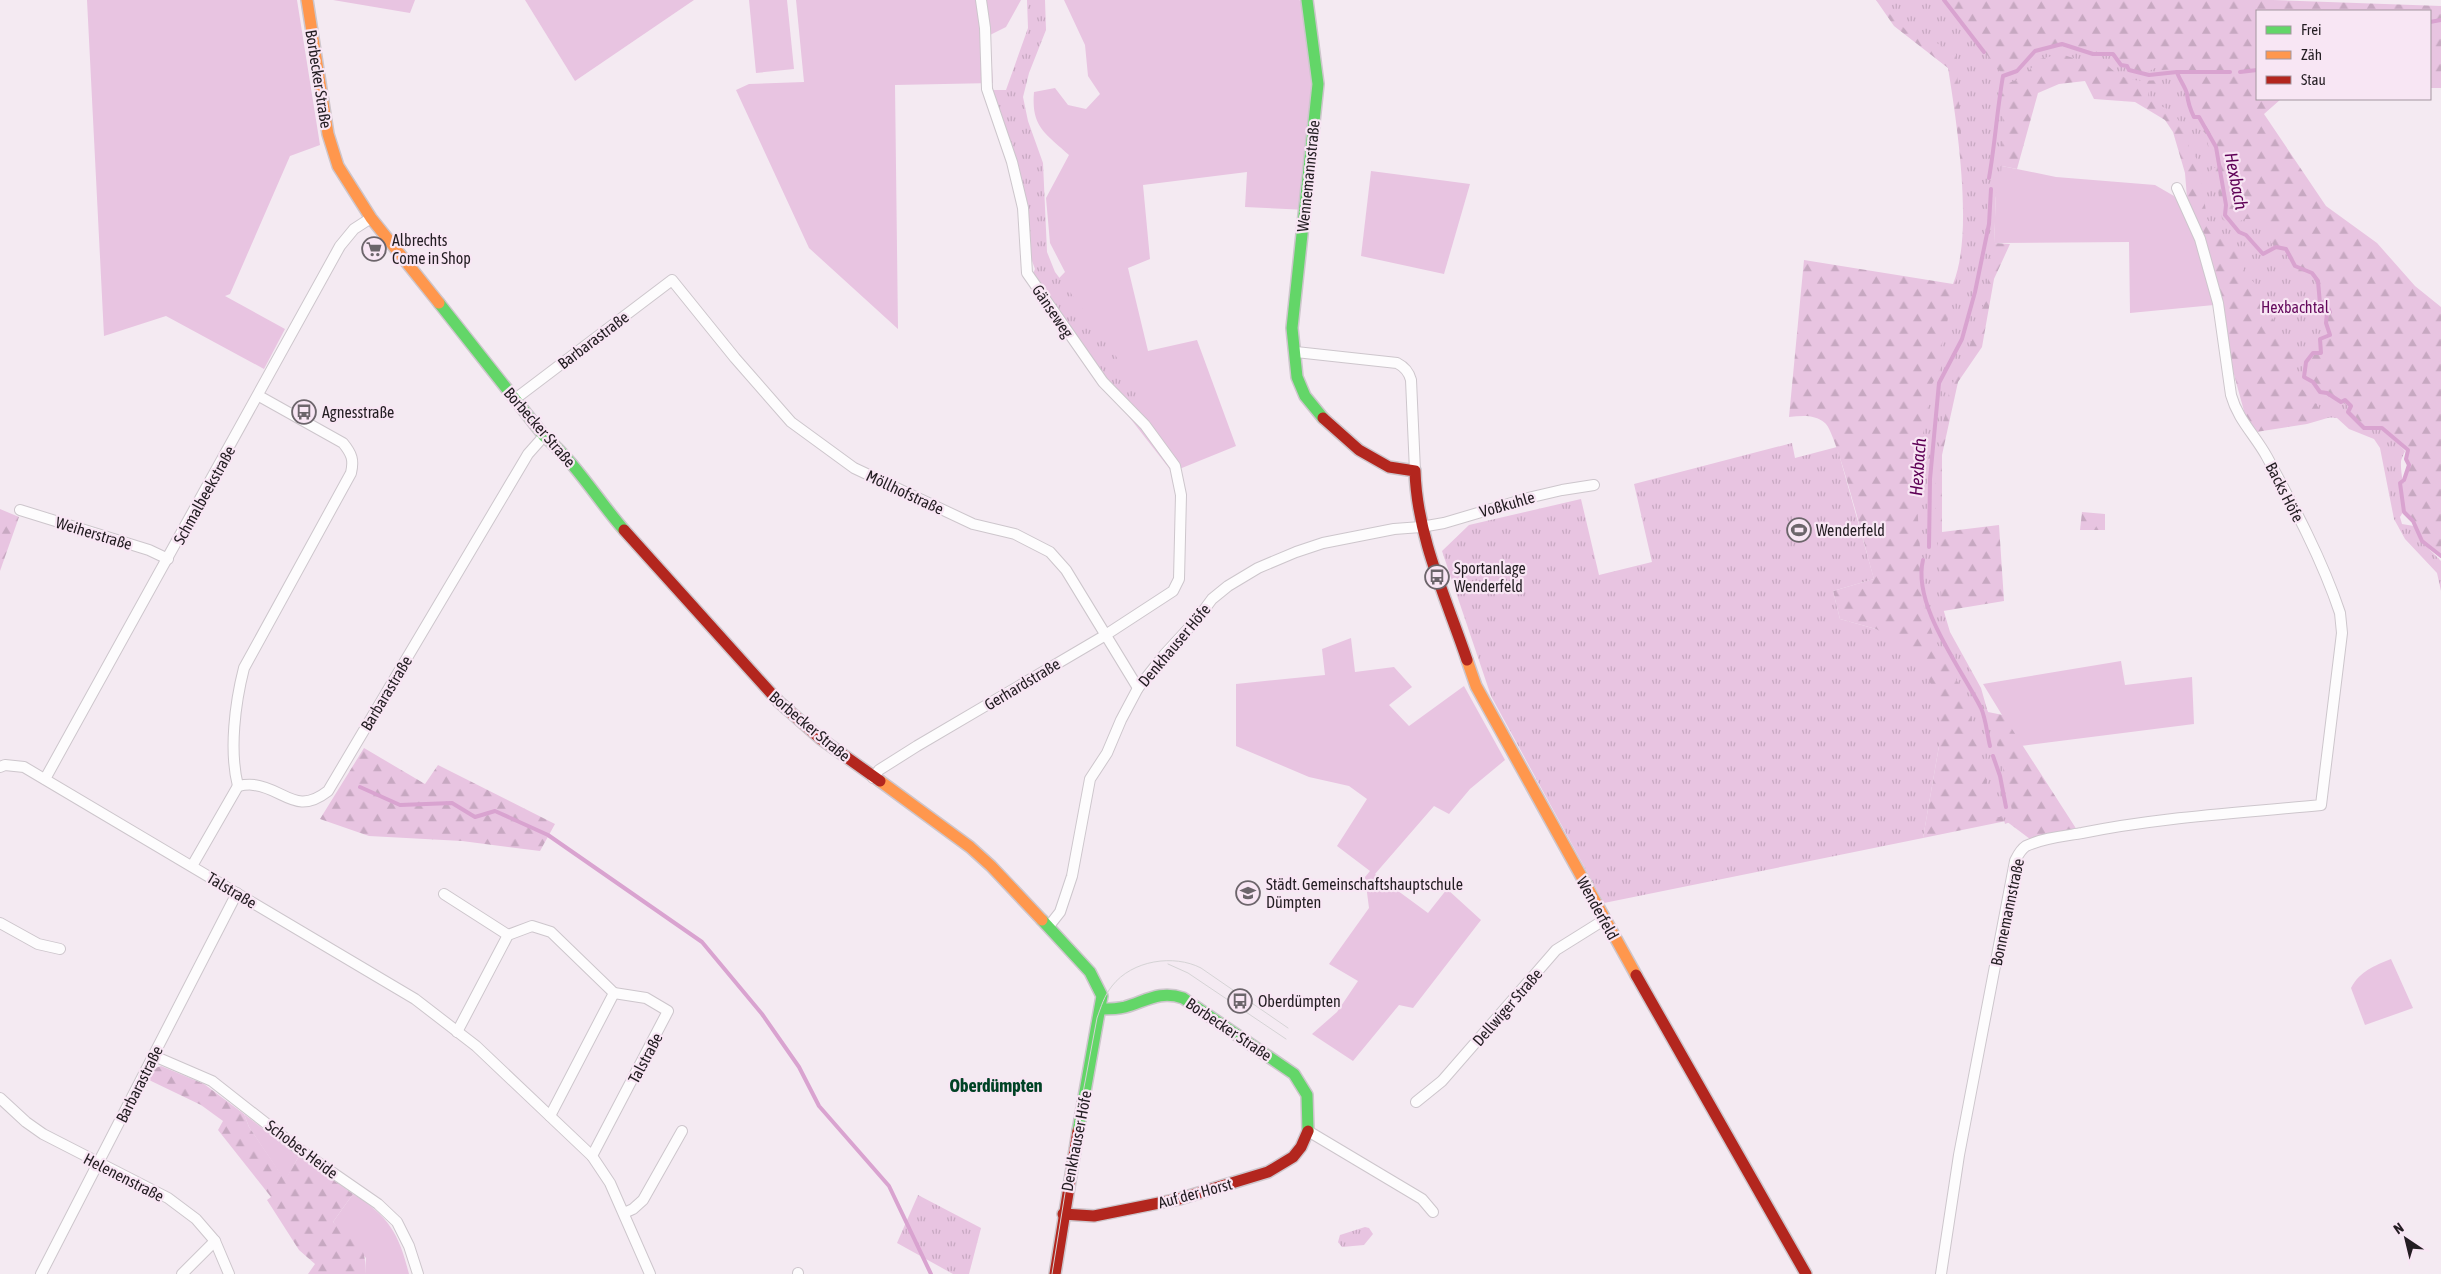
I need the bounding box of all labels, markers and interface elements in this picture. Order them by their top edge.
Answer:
legend [2256,10,2431,100]
text: Frei [2301,21,2321,38]
street label: Borbecker Straße [302,29,336,129]
text: Zäh [2301,46,2322,63]
text: Stau [2301,71,2326,88]
street label: Wennemannstraße [1293,119,1323,233]
water label: Hexbach [2221,150,2252,212]
place label: Albrechts Come in Shop [392,231,471,268]
supermarket icon: Albrechts Come in Shop [361,236,387,262]
street label: Gänseweg [1028,281,1077,342]
park label: Hexbachtal [2261,298,2330,316]
street label: Barbarastraße [554,308,632,372]
street label: Borbecker Straße [501,384,579,470]
bus stop icon: Agnesstraße [291,399,317,425]
place label: Agnesstraße [322,403,394,422]
water label: Hexbach [1905,437,1930,497]
street label: Schmalbeekstraße [170,443,238,547]
street label: Backs Höfe [2262,459,2308,525]
street label: Möllhofstraße [863,466,947,518]
street label: Voßkuhle [1477,488,1537,520]
street label: Weiherstraße [54,513,134,553]
sports icon: Wenderfeld [1786,517,1812,543]
place label: Wenderfeld [1816,521,1885,539]
place label: Sportanlage Wenderfeld [1454,559,1526,595]
bus stop icon: Sportanlage Wenderfeld [1424,564,1450,590]
street label: Denkhauser Höfe [1134,600,1214,690]
street label: Barbarastraße [357,653,415,733]
street label: Gerhardstraße [981,654,1063,714]
street label: Borbecker Straße [766,687,854,765]
street label: Bonnemannstraße [1987,857,2027,967]
street label: Talstraße [204,868,260,912]
street label: Wenderfeld [1573,874,1623,942]
place label: Städt. Gemeinschaftshauptschule Dümpten [1266,875,1463,912]
school or university icon: Städt. Gemeinschaftshauptschule Dümpten [1235,880,1261,906]
street label: Dellwiger Straße [1469,965,1546,1050]
bus stop icon: Oberdümpten [1227,988,1253,1014]
place label: Oberdümpten [1258,992,1341,1011]
street label: Borbecker Straße [1183,994,1275,1064]
street label: Talstraße [624,1030,666,1086]
street label: Barbarastraße [112,1043,166,1125]
district label: Oberdümpten [949,1075,1043,1096]
street label: Denkhauser Höfe [1057,1089,1095,1193]
street label: Schobes Heide [262,1116,342,1182]
street label: Helenenstraße [81,1149,167,1205]
street label: Auf der Horst [1156,1174,1234,1211]
north arrow [2381,1214,2431,1264]
text: N [2391,1219,2407,1237]

